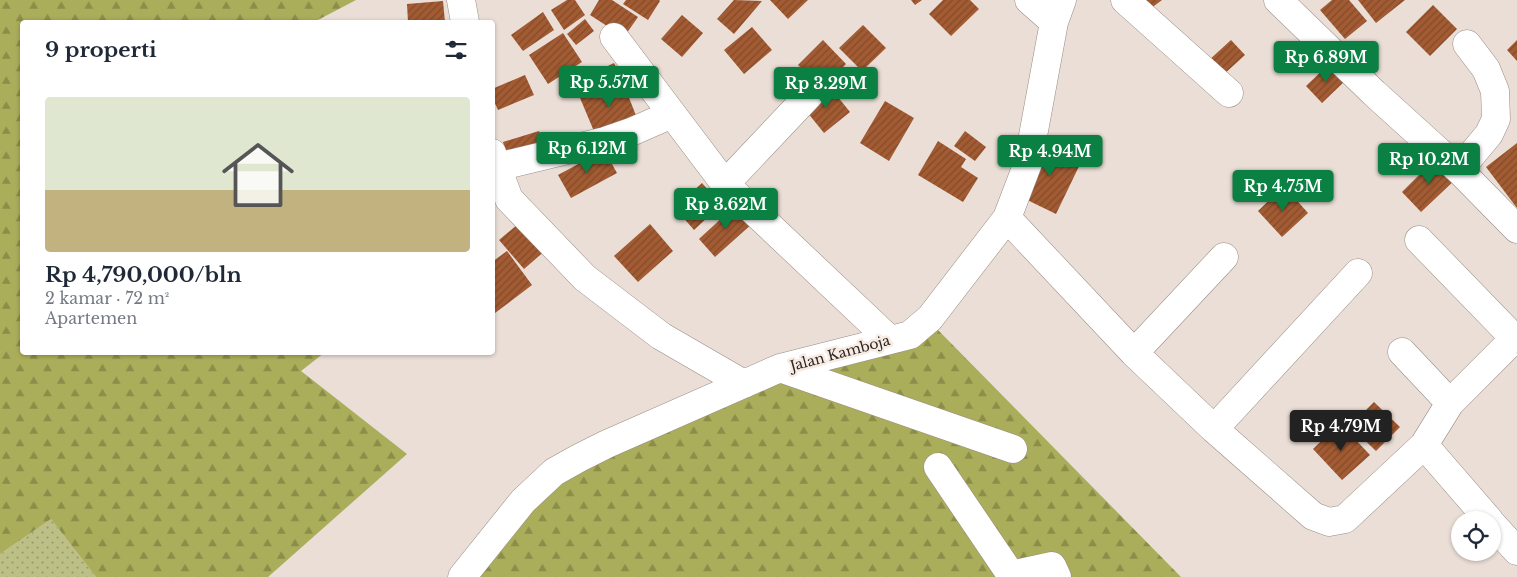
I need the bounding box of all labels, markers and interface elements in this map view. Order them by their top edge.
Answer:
icon: filters [442,36,470,64]
text: 9 properti [45,37,157,63]
pin: Rp 6.89M [1274,41,1378,83]
text: Rp 6.89M [1285,47,1367,67]
pin: Rp 5.57M [557,66,661,108]
pin: Rp 3.29M [774,66,878,109]
text: Rp 5.57M [570,72,648,92]
text: Rp 3.29M [785,73,867,93]
icon: home [213,130,303,220]
pin: Rp 6.12M [535,132,639,174]
pin: Rp 4.94M [998,134,1102,177]
text: Rp 6.12M [547,138,627,158]
text: Rp 4.94M [1009,141,1091,161]
pin: Rp 10.2M [1377,142,1481,185]
text: Rp 10.2M [1389,149,1469,169]
pin: Rp 4.75M [1231,170,1335,212]
text: Rp 4.75M [1244,176,1322,196]
pin: Rp 3.62M [674,188,778,230]
text: Rp 3.62M [685,194,767,214]
text: Rp 4,790,000/bln [45,262,242,288]
text: 2 kamar · 72 m² [45,288,169,308]
text: Apartemen [45,308,137,328]
street label: Jalan Kamboja [786,331,892,376]
pin: Rp 4.79M [1289,410,1393,452]
text: Rp 4.79M [1301,416,1381,436]
map controls [1451,511,1501,561]
button: locate [1451,511,1501,561]

